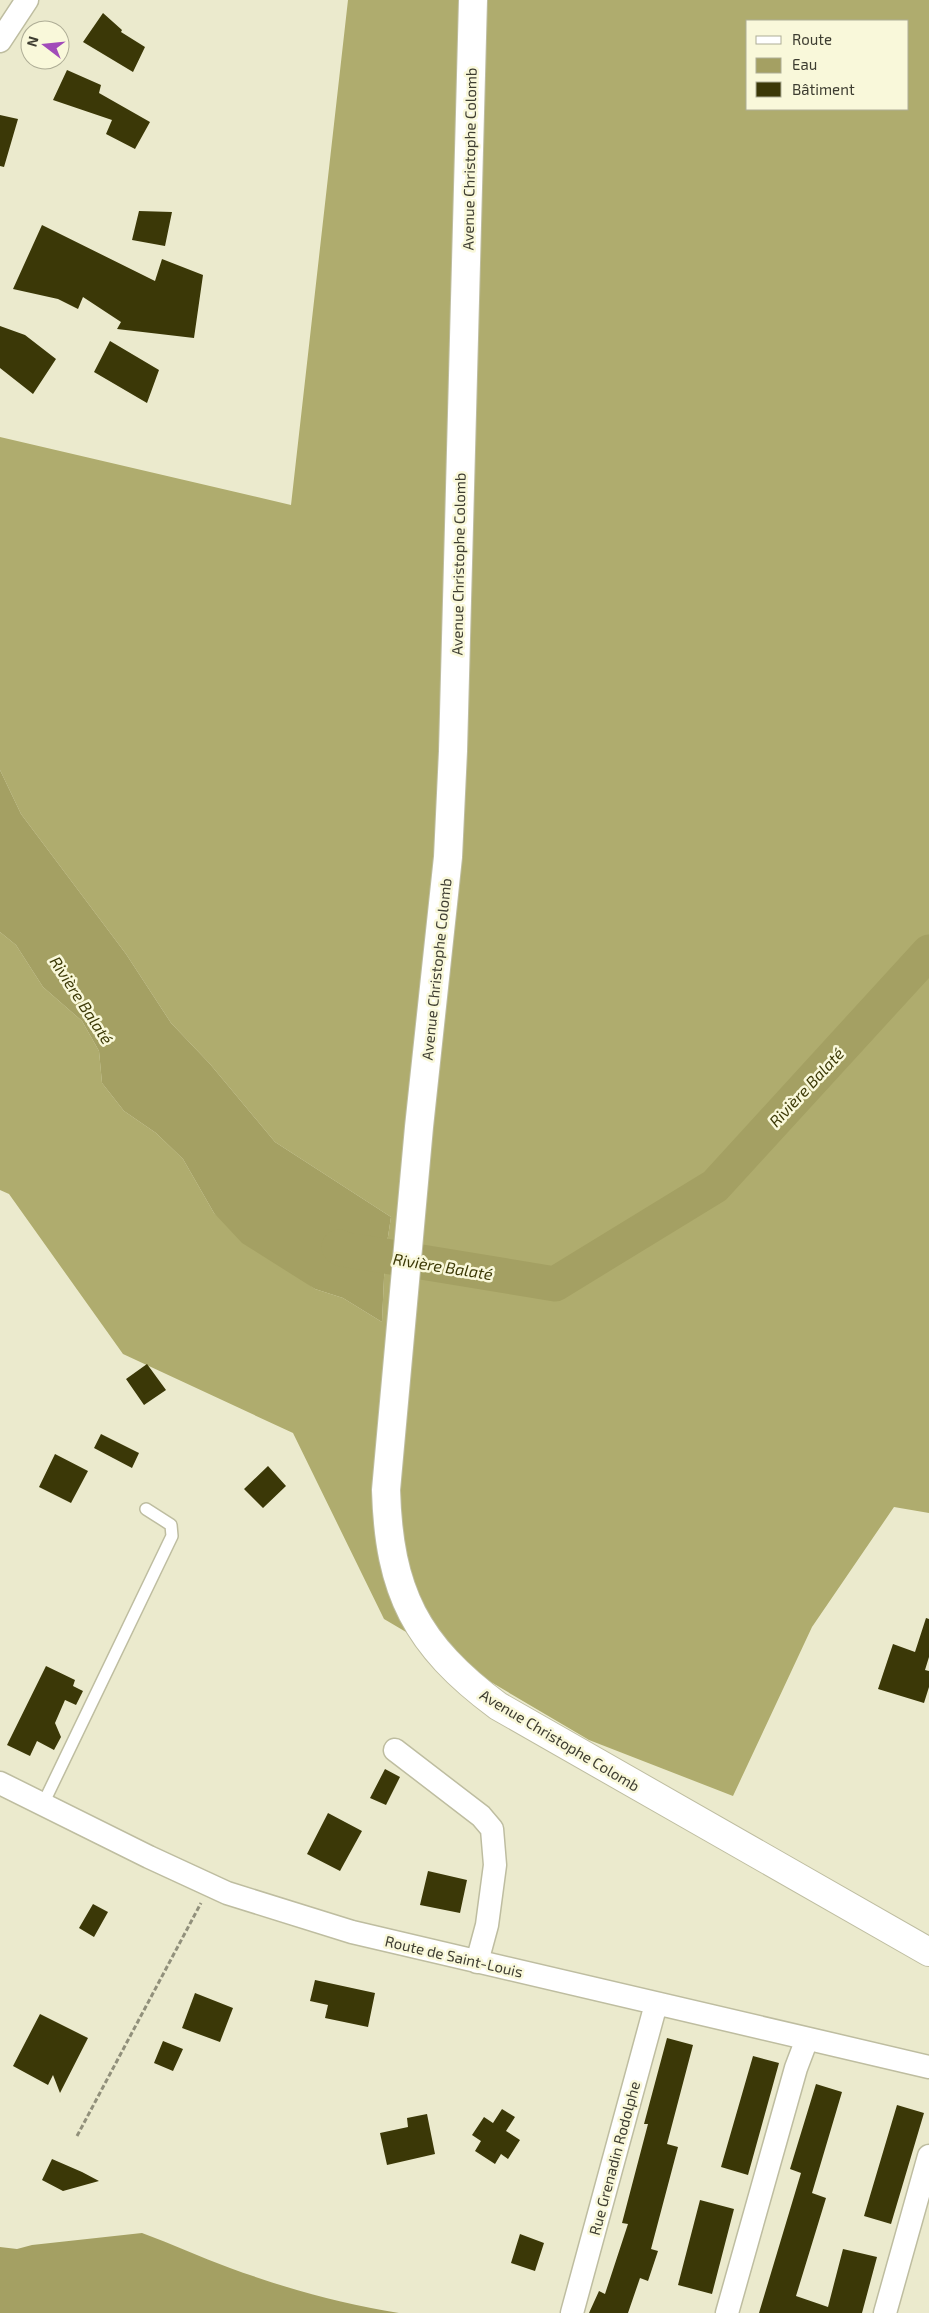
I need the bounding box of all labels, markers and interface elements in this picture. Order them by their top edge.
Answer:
north arrow [20,20,70,70]
legend [746,20,909,110]
text: Route [792,30,832,48]
text: N [22,34,42,48]
text: Eau [792,55,817,73]
street label: Avenue Christophe Colomb [458,67,480,251]
text: Bâtiment [792,80,855,98]
street label: Avenue Christophe Colomb [447,472,469,656]
street label: Avenue Christophe Colomb [417,877,455,1061]
water label: Rivière Balaté [47,953,118,1048]
water label: Rivière Balaté [765,1043,848,1130]
water label: Rivière Balaté [392,1249,495,1283]
street label: Avenue Christophe Colomb [477,1685,643,1795]
street label: Route de Saint-Louis [383,1931,525,1981]
street label: Rue Grenadin Rodolphe [585,2079,643,2237]

